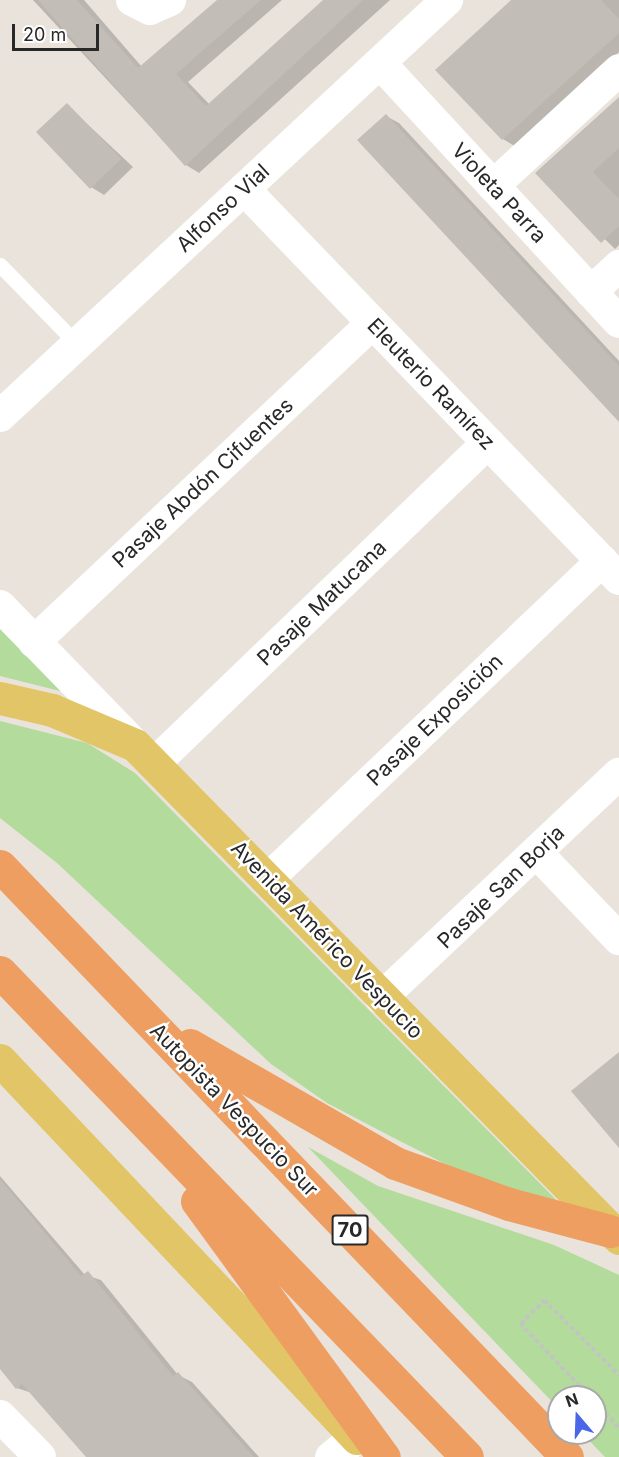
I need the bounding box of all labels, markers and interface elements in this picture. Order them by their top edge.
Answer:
scale bar [15,12,102,50]
text: 20 m [23,24,66,45]
street label: Violeta Parra [446,138,552,248]
street label: Alfonso Vial [171,159,275,257]
street label: Eleuterio Ramírez [362,313,500,455]
street label: Pasaje Abdón Cifuentes [107,393,299,573]
street label: Pasaje Matucana [252,535,392,671]
street label: Pasaje Exposición [362,649,508,791]
street label: Pasaje San Borja [432,820,570,954]
street label: Avenida Américo Vespucio [226,836,428,1044]
street label: Autopista Vespucio Sur [145,1018,323,1202]
road number: 70 [330,1213,370,1247]
north arrow [547,1385,607,1445]
text: N [563,1388,581,1411]

